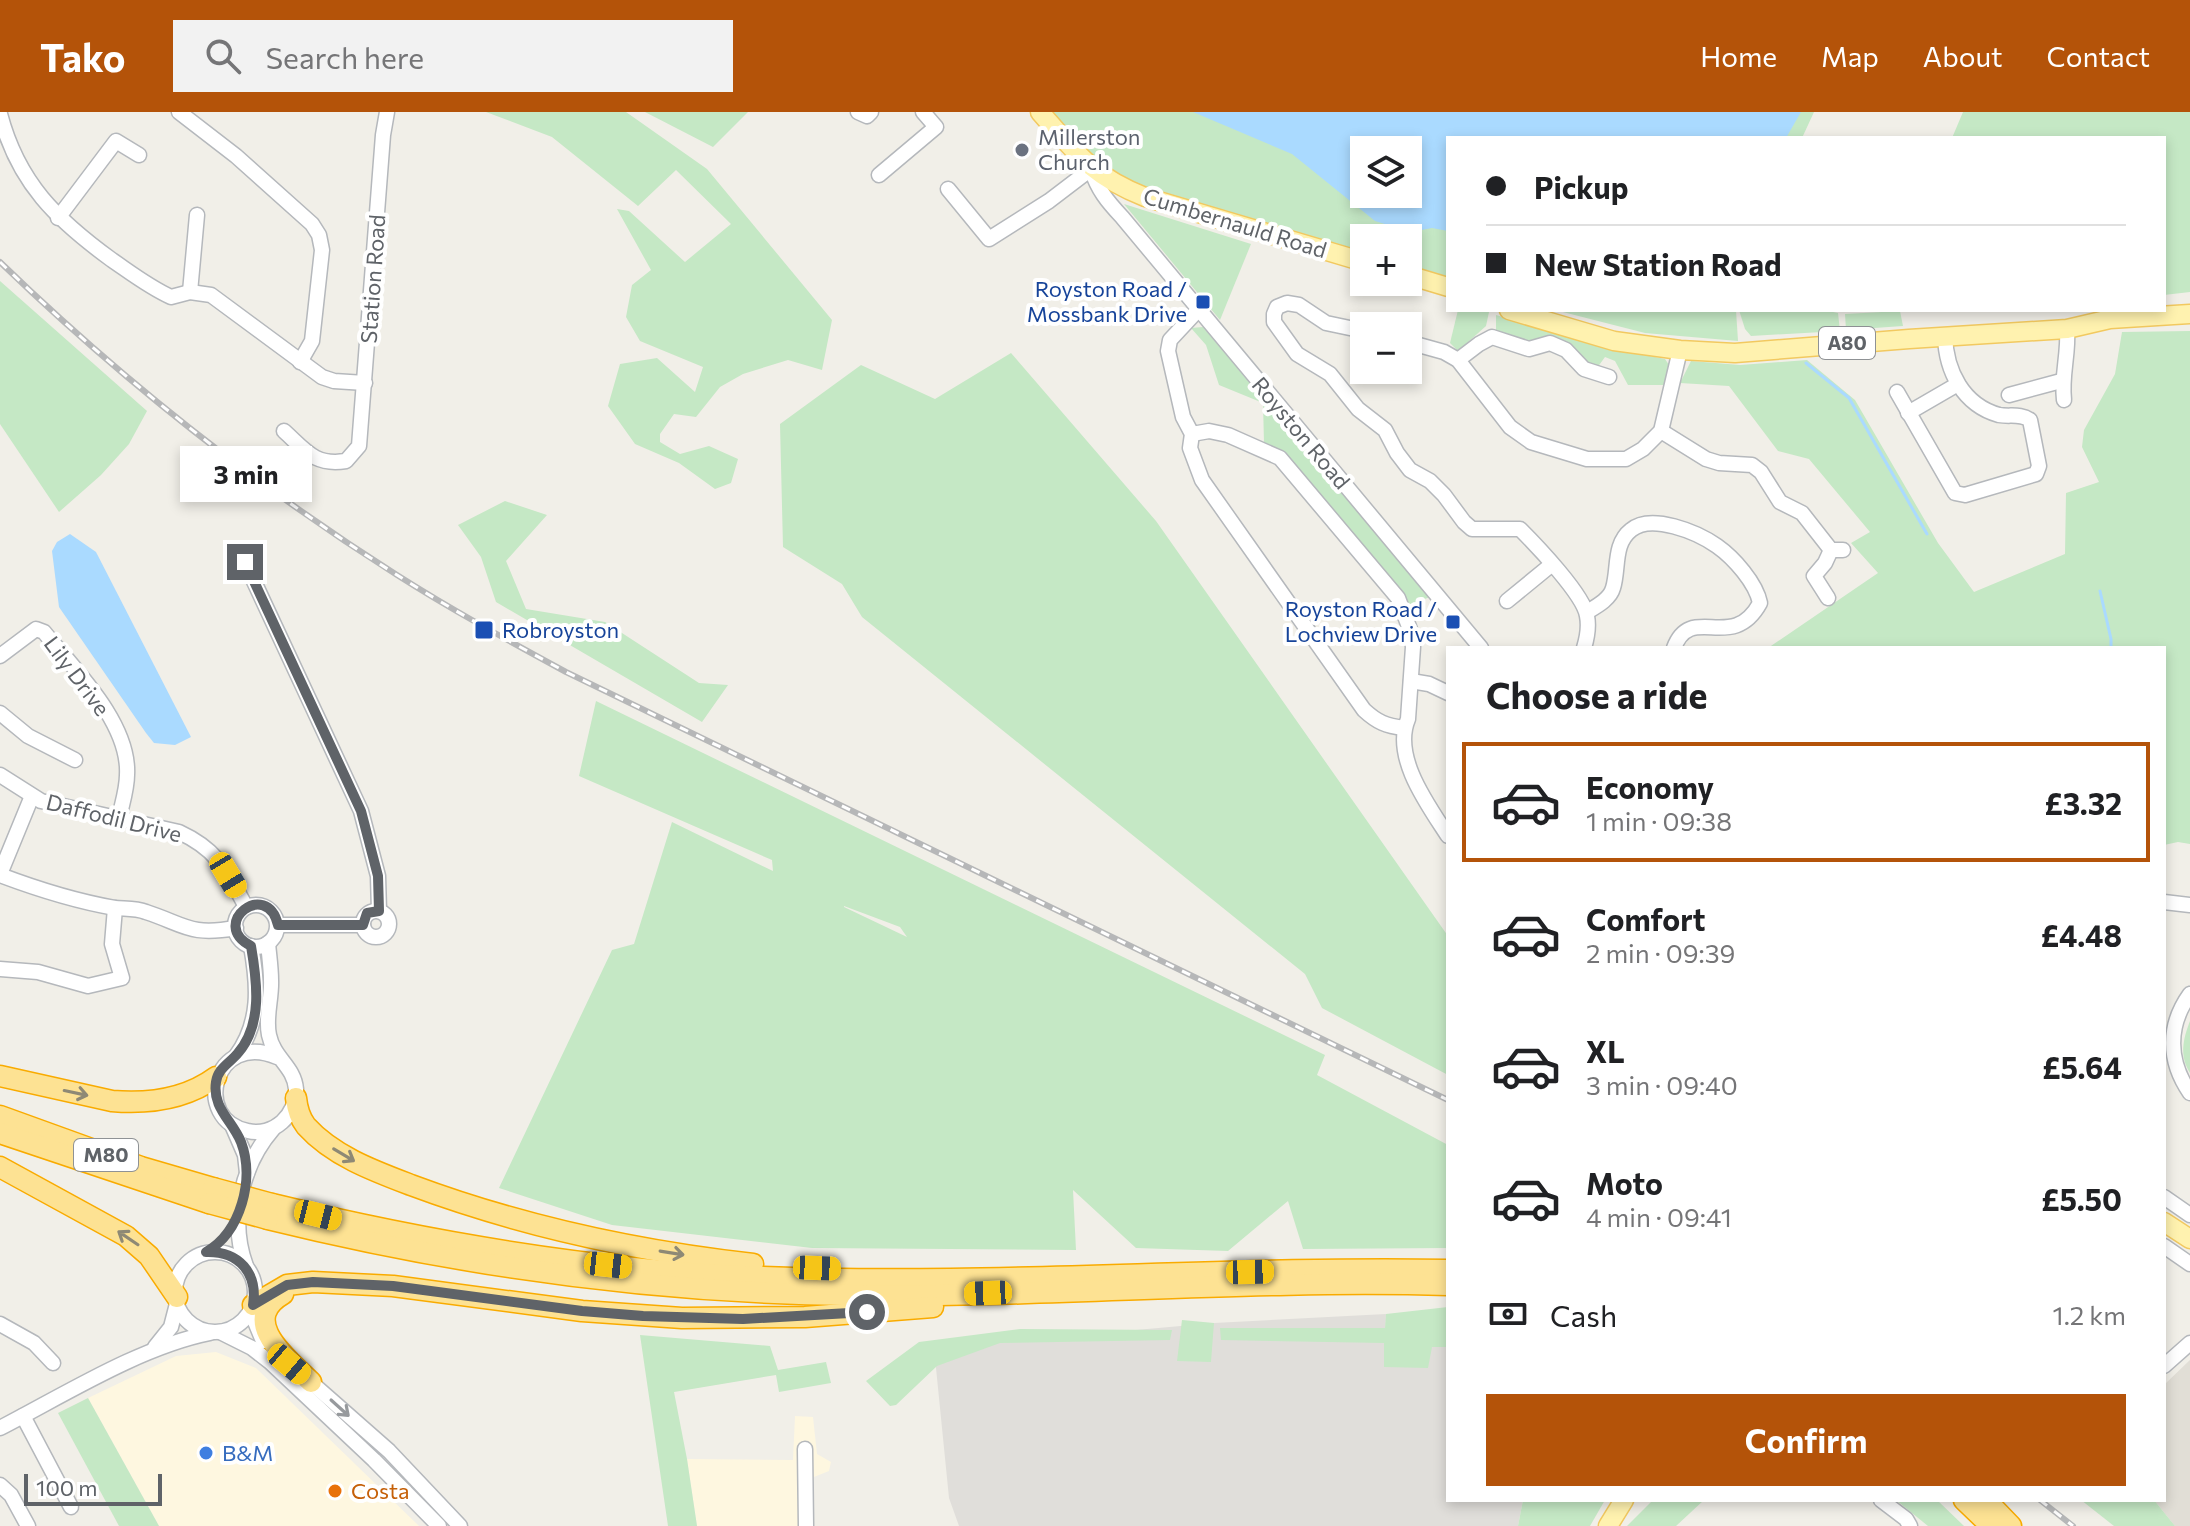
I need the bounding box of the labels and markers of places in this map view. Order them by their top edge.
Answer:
place label: Millerston Church [1038,123,1140,175]
marker: Millerston Church [1013,141,1031,159]
place label: Royston Road / Mossbank Drive [1027,275,1187,327]
marker: Royston Road / Mossbank Drive [1194,293,1212,311]
place label: Royston Road / Lochview Drive [1285,595,1437,647]
marker: Royston Road / Lochview Drive [1444,613,1462,631]
place label: Robroyston [502,616,619,643]
marker: Robroyston [473,619,495,641]
place label: B&M [222,1439,273,1466]
marker: B&M [197,1444,215,1462]
place label: Costa [351,1477,409,1504]
marker: Costa [326,1482,344,1500]

